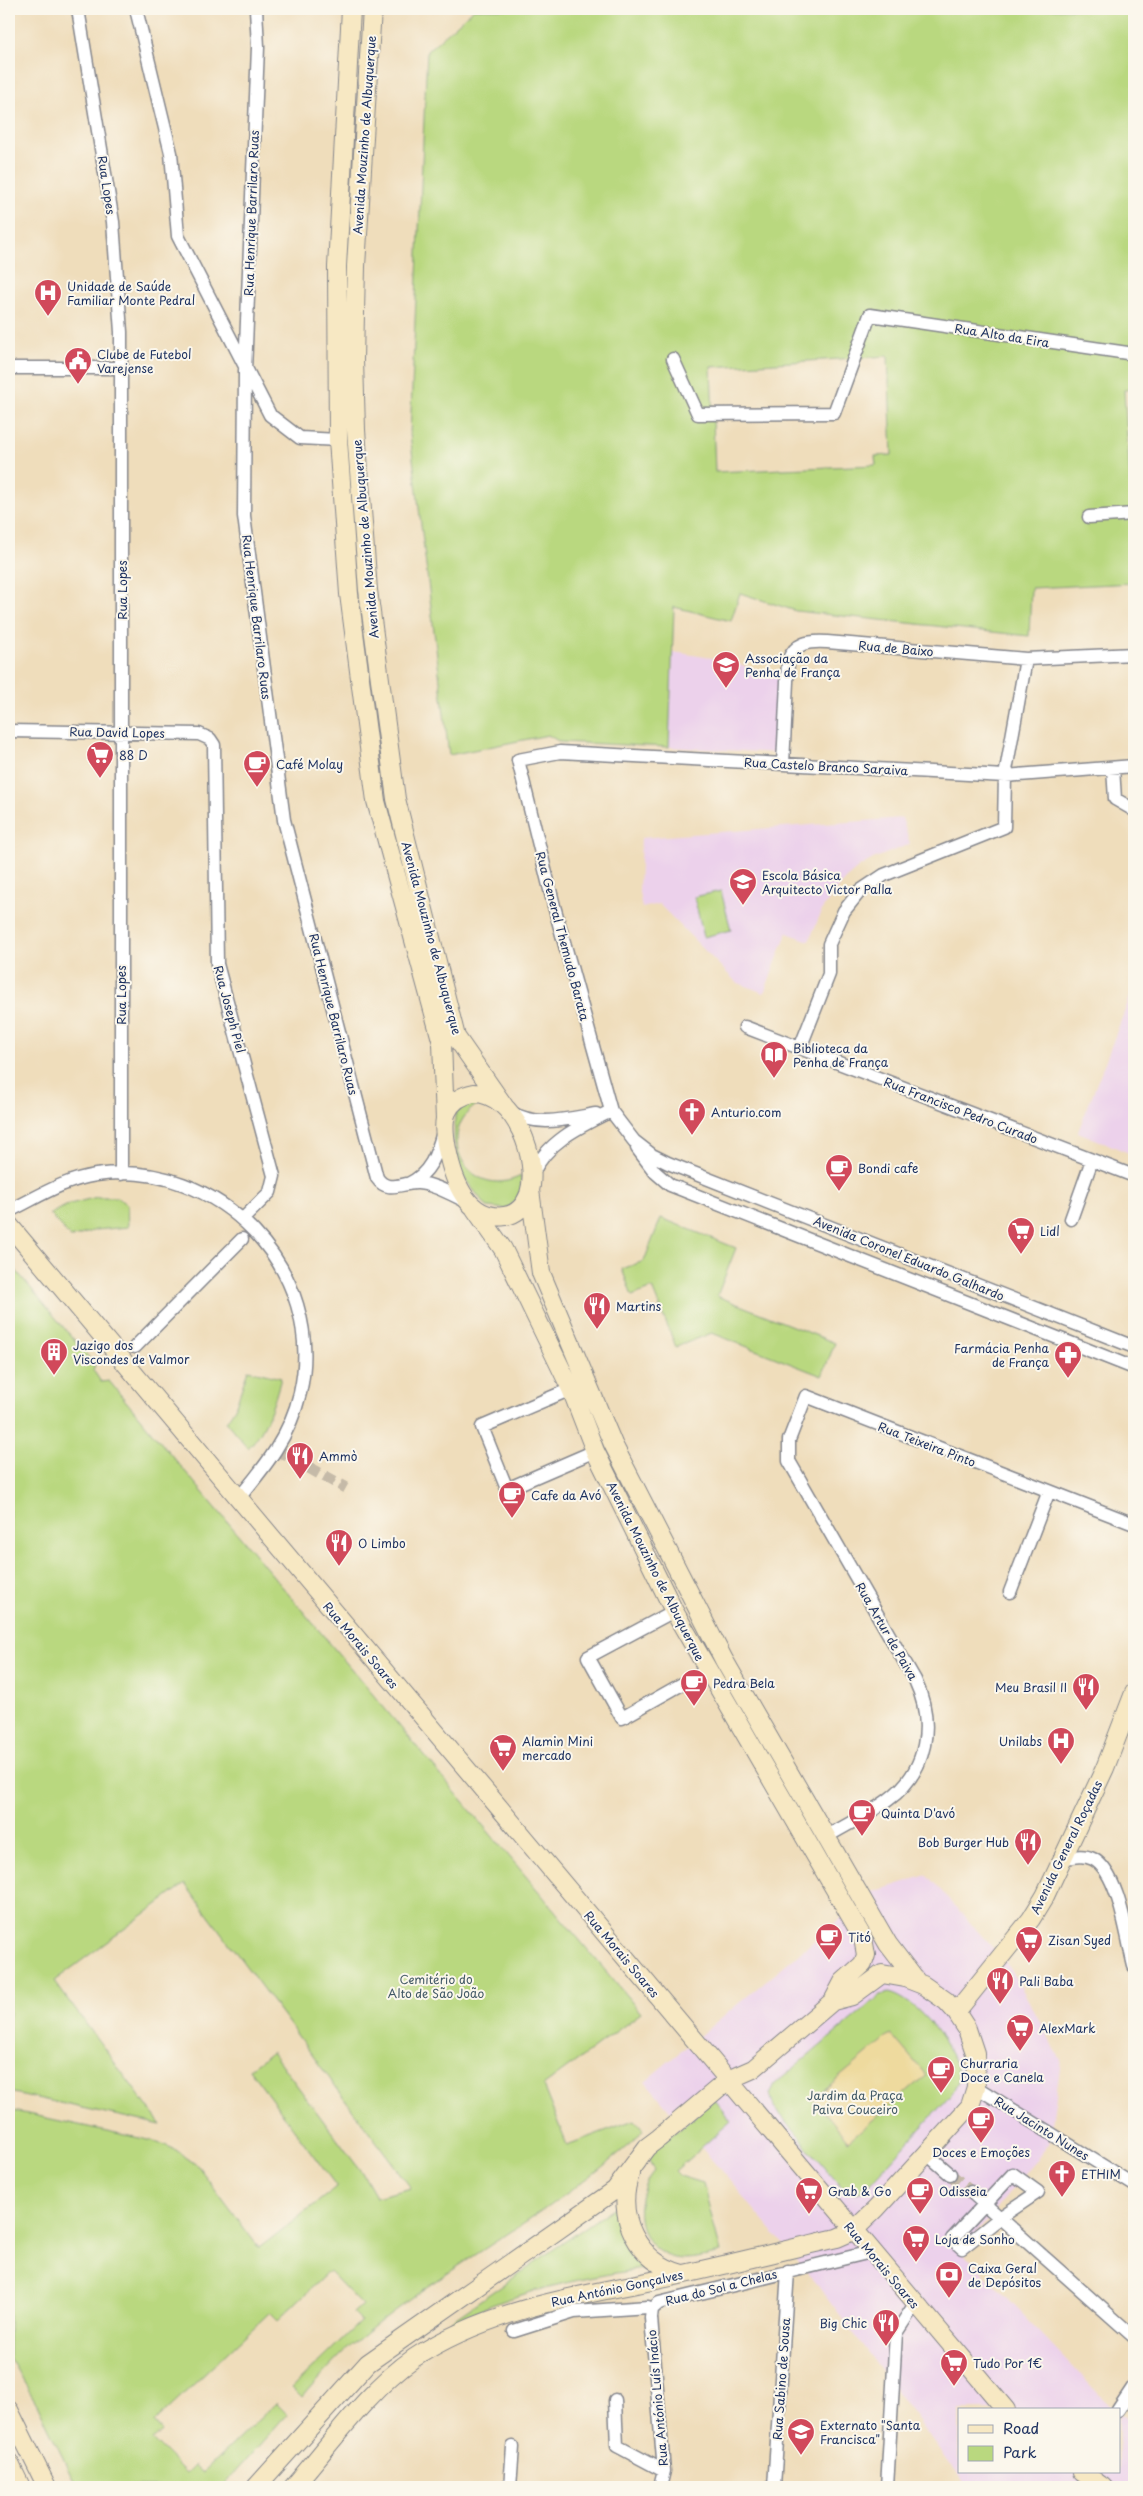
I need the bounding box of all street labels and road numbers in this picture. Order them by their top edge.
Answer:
street label: Avenida Mouzinho de Albuquerque [348,34,380,235]
street label: Rua Henrique Barrilaro Ruas [239,129,263,296]
street label: Rua Lopes [93,154,121,216]
street label: Rua Alto da Eira [953,319,1051,351]
street label: Avenida Mouzinho de Albuquerque [347,438,383,639]
street label: Rua Henrique Barrilaro Ruas [238,533,276,701]
street label: Rua Lopes [113,560,131,620]
street label: Rua de Baixo [858,636,934,660]
street label: Rua David Lopes [69,722,165,742]
street label: Rua Castelo Branco Saraiva [744,753,909,779]
street label: Avenida Mouzinho de Albuquerque [397,839,467,1037]
street label: Rua General Themudo Barata [532,849,594,1023]
street label: Rua Henrique Barrilaro Ruas [305,931,363,1097]
street label: Rua Joseph Piel [210,963,250,1055]
street label: Rua Lopes [112,965,130,1025]
street label: Rua Francisco Pedro Curado [881,1072,1041,1148]
street label: Avenida Coronel Eduardo Galhardo [811,1211,1007,1305]
street label: Rua Teixeira Pinto [875,1417,979,1471]
street label: Avenida Mouzinho de Albuquerque [603,1478,709,1664]
street label: Rua Artur de Paiva [852,1579,923,1684]
street label: Rua Morais Soares [319,1598,403,1693]
street label: Avenida General Roçadas [1026,1777,1106,1917]
street label: Rua Morais Soares [580,1907,664,2002]
street label: Rua Jacinto Nunes [991,2092,1093,2165]
street label: Rua Morais Soares [840,2218,924,2313]
street label: Rua do Sol a Chelas [663,2264,779,2310]
street label: Rua António Gonçalves [549,2265,685,2311]
street label: Rua Sabino de Sousa [768,2317,794,2441]
street label: Rua António Luís Inácio [642,2329,672,2467]

